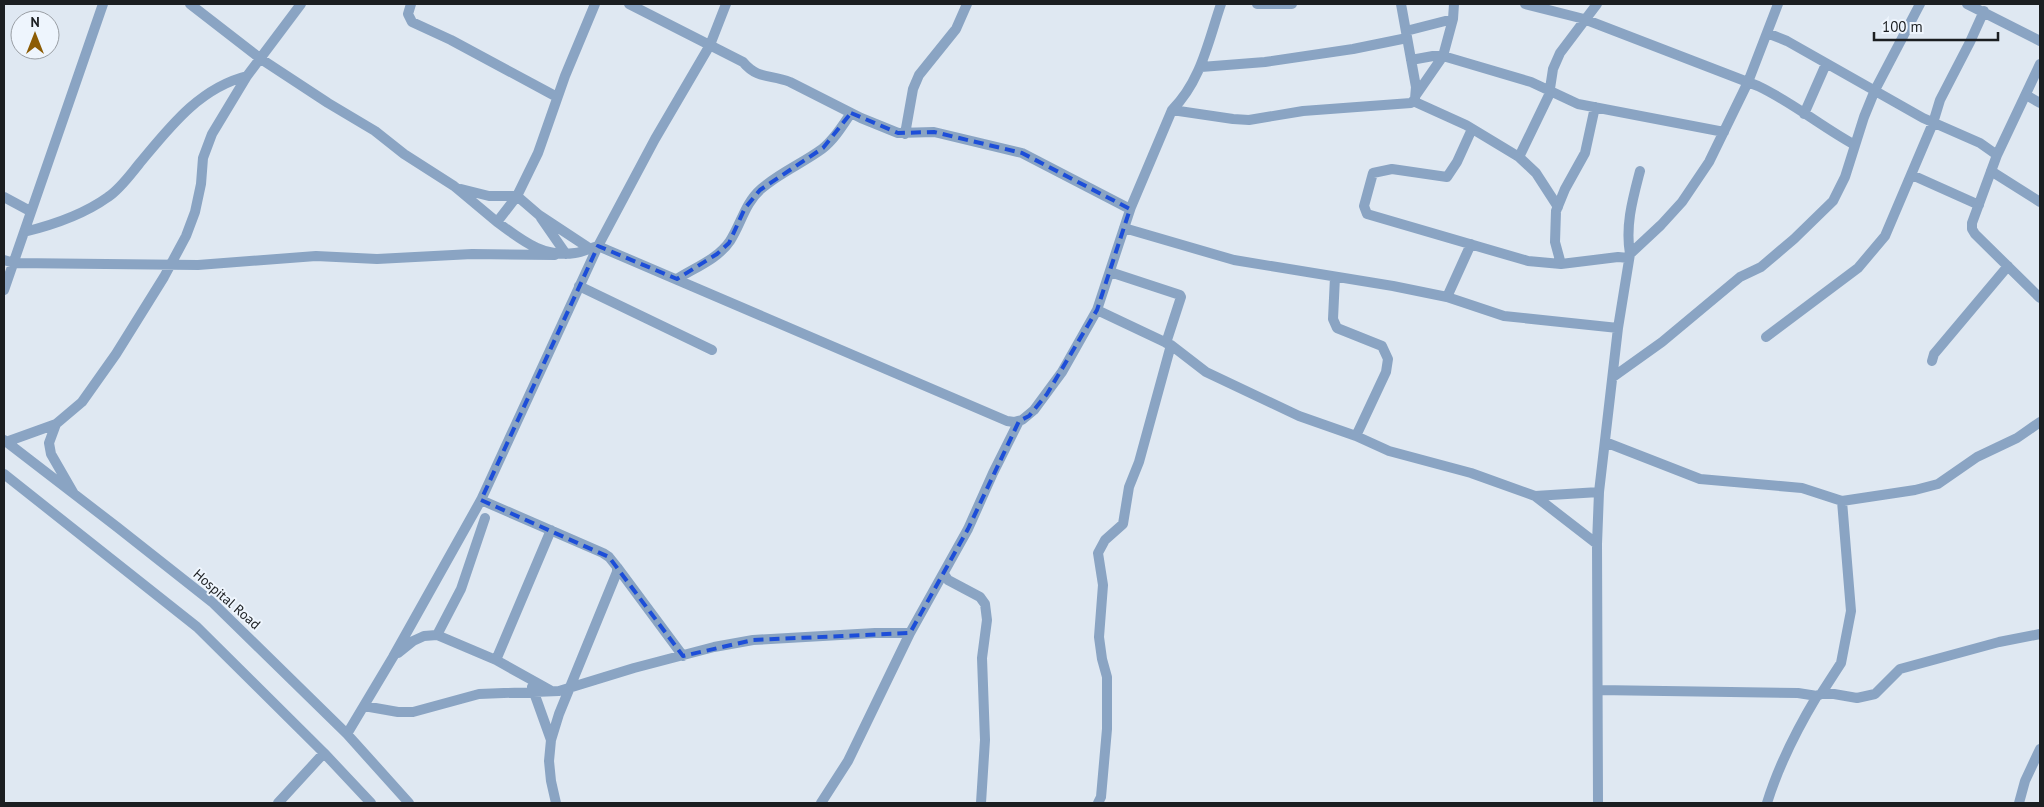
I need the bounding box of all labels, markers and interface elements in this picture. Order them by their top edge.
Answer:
north arrow [10,10,60,60]
scale bar [1874,10,1998,42]
text: N [30,13,40,31]
text: 100 m [1882,17,1923,36]
street label: Hospital Road [190,565,264,633]

